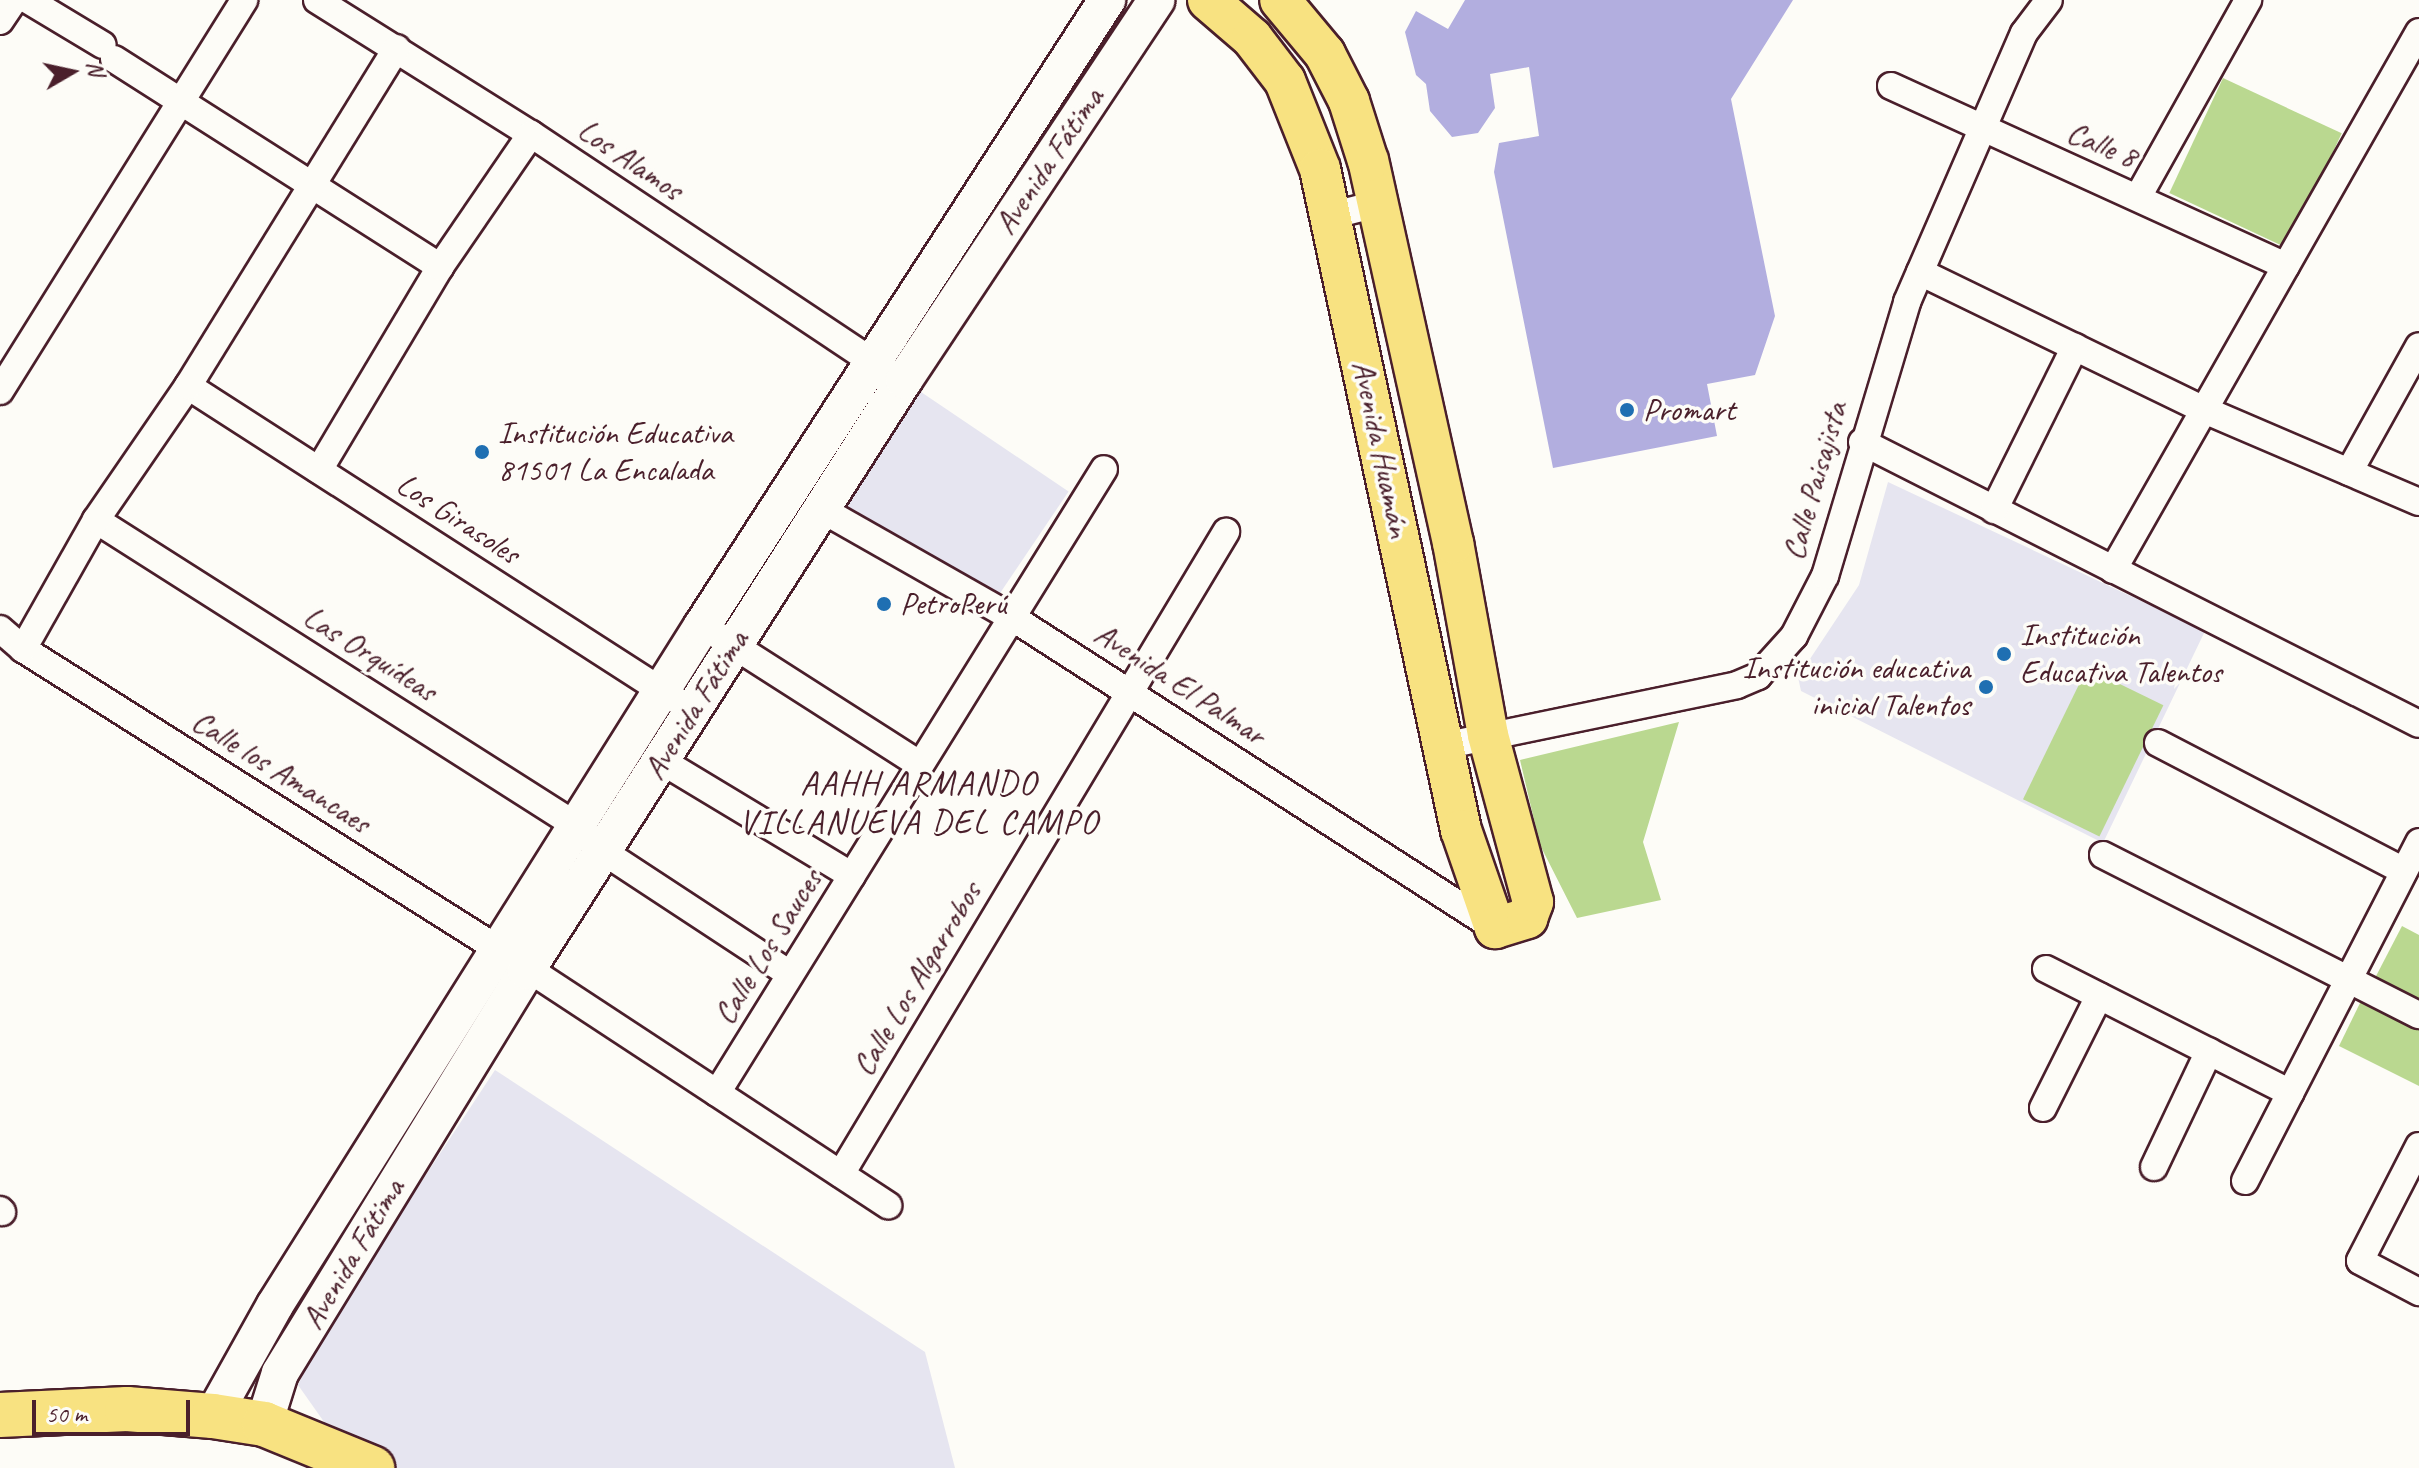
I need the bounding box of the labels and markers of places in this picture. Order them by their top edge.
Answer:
place label: Promart [1643,391,1735,429]
marker: Promart [1618,401,1636,419]
place label: Institución Educativa 81501 La Encalada [498,415,731,490]
marker: Institución Educativa 81501 La Encalada [473,443,491,461]
place label: PetroPerú [900,585,1006,623]
marker: PetroPerú [875,595,893,613]
place label: Institución Educativa Talentos [2020,617,2222,692]
marker: Institución Educativa Talentos [1995,645,2013,663]
place label: Institución educativa inicial Talentos [1743,650,1970,725]
marker: Institución educativa inicial Talentos [1977,678,1995,696]

